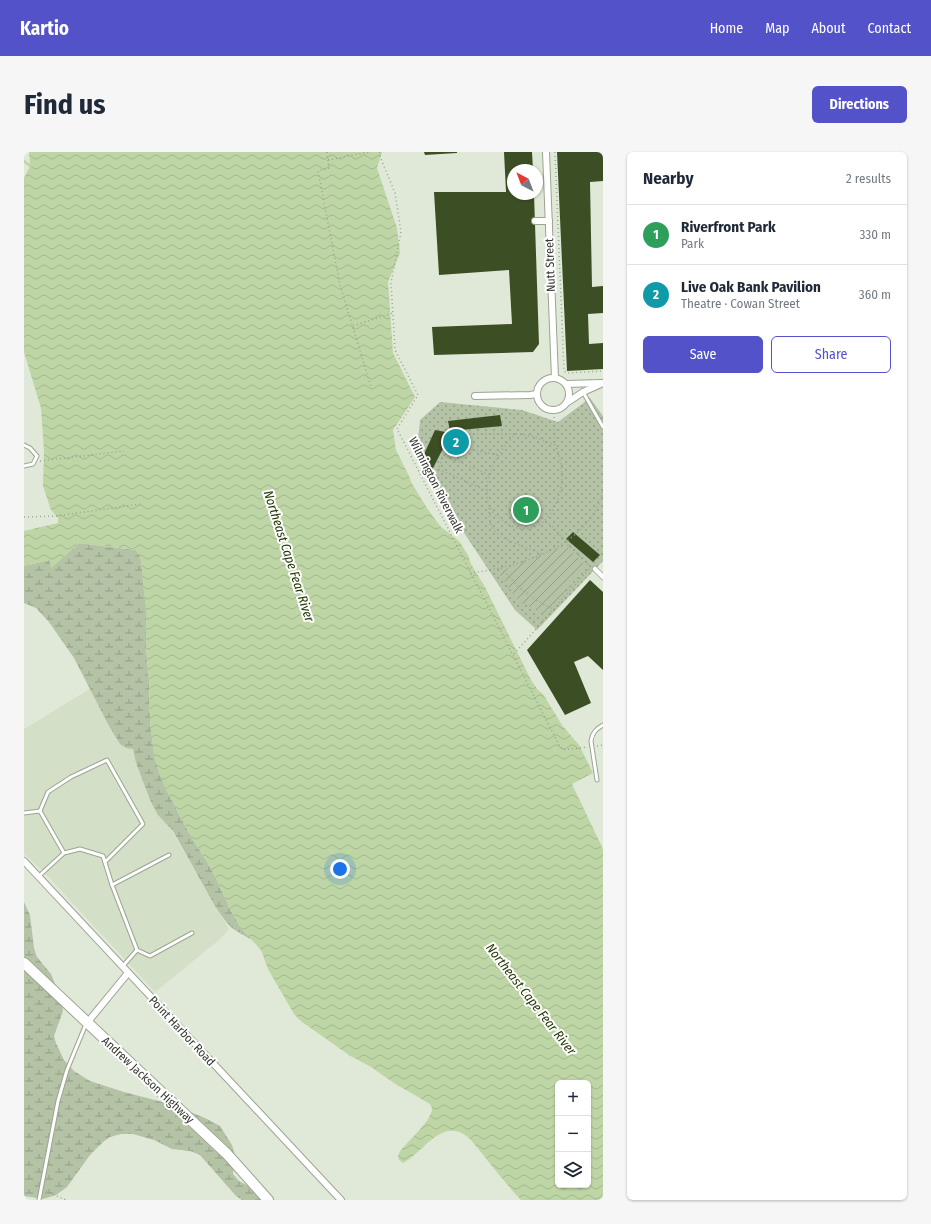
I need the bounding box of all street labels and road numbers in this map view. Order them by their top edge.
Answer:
street label: Nutt Street [542,238,558,292]
street label: Wilmington Riverwalk [406,435,466,536]
street label: Point Harbor Road [146,993,218,1069]
street label: Andrew Jackson Highway [99,1034,197,1127]

